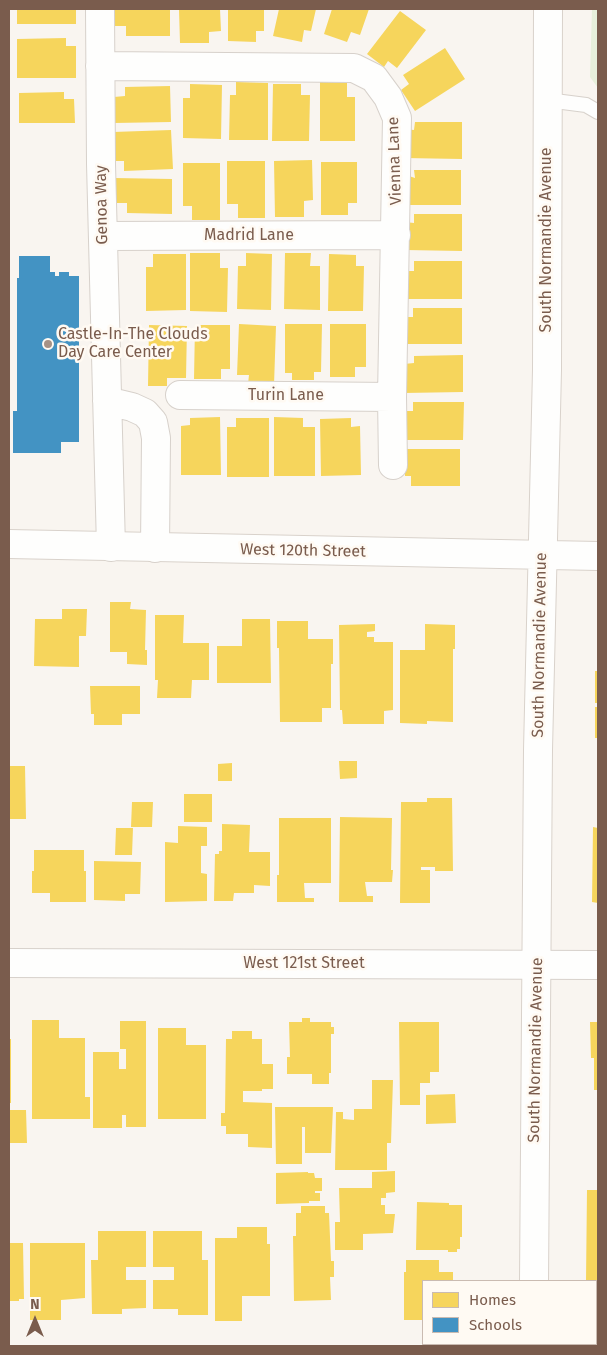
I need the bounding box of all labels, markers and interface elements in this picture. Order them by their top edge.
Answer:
street label: Vienna Lane [384,116,406,206]
street label: South Normandie Avenue [537,147,557,333]
street label: Genoa Way [92,165,112,245]
street label: Madrid Lane [204,226,294,246]
place label: Castle-In-The Clouds Day Care Center [58,325,208,363]
marker: Castle-In-The Clouds Day Care Center [42,338,54,350]
street label: Turin Lane [248,386,324,406]
street label: West 120th Street [240,540,366,562]
street label: South Normandie Avenue [529,552,551,738]
street label: West 121st Street [243,954,365,974]
street label: South Normandie Avenue [525,957,547,1143]
legend [422,1280,597,1345]
text: Homes [469,1291,516,1309]
north arrow [10,1295,60,1345]
text: N [30,1296,40,1313]
text: Schools [469,1316,522,1334]

